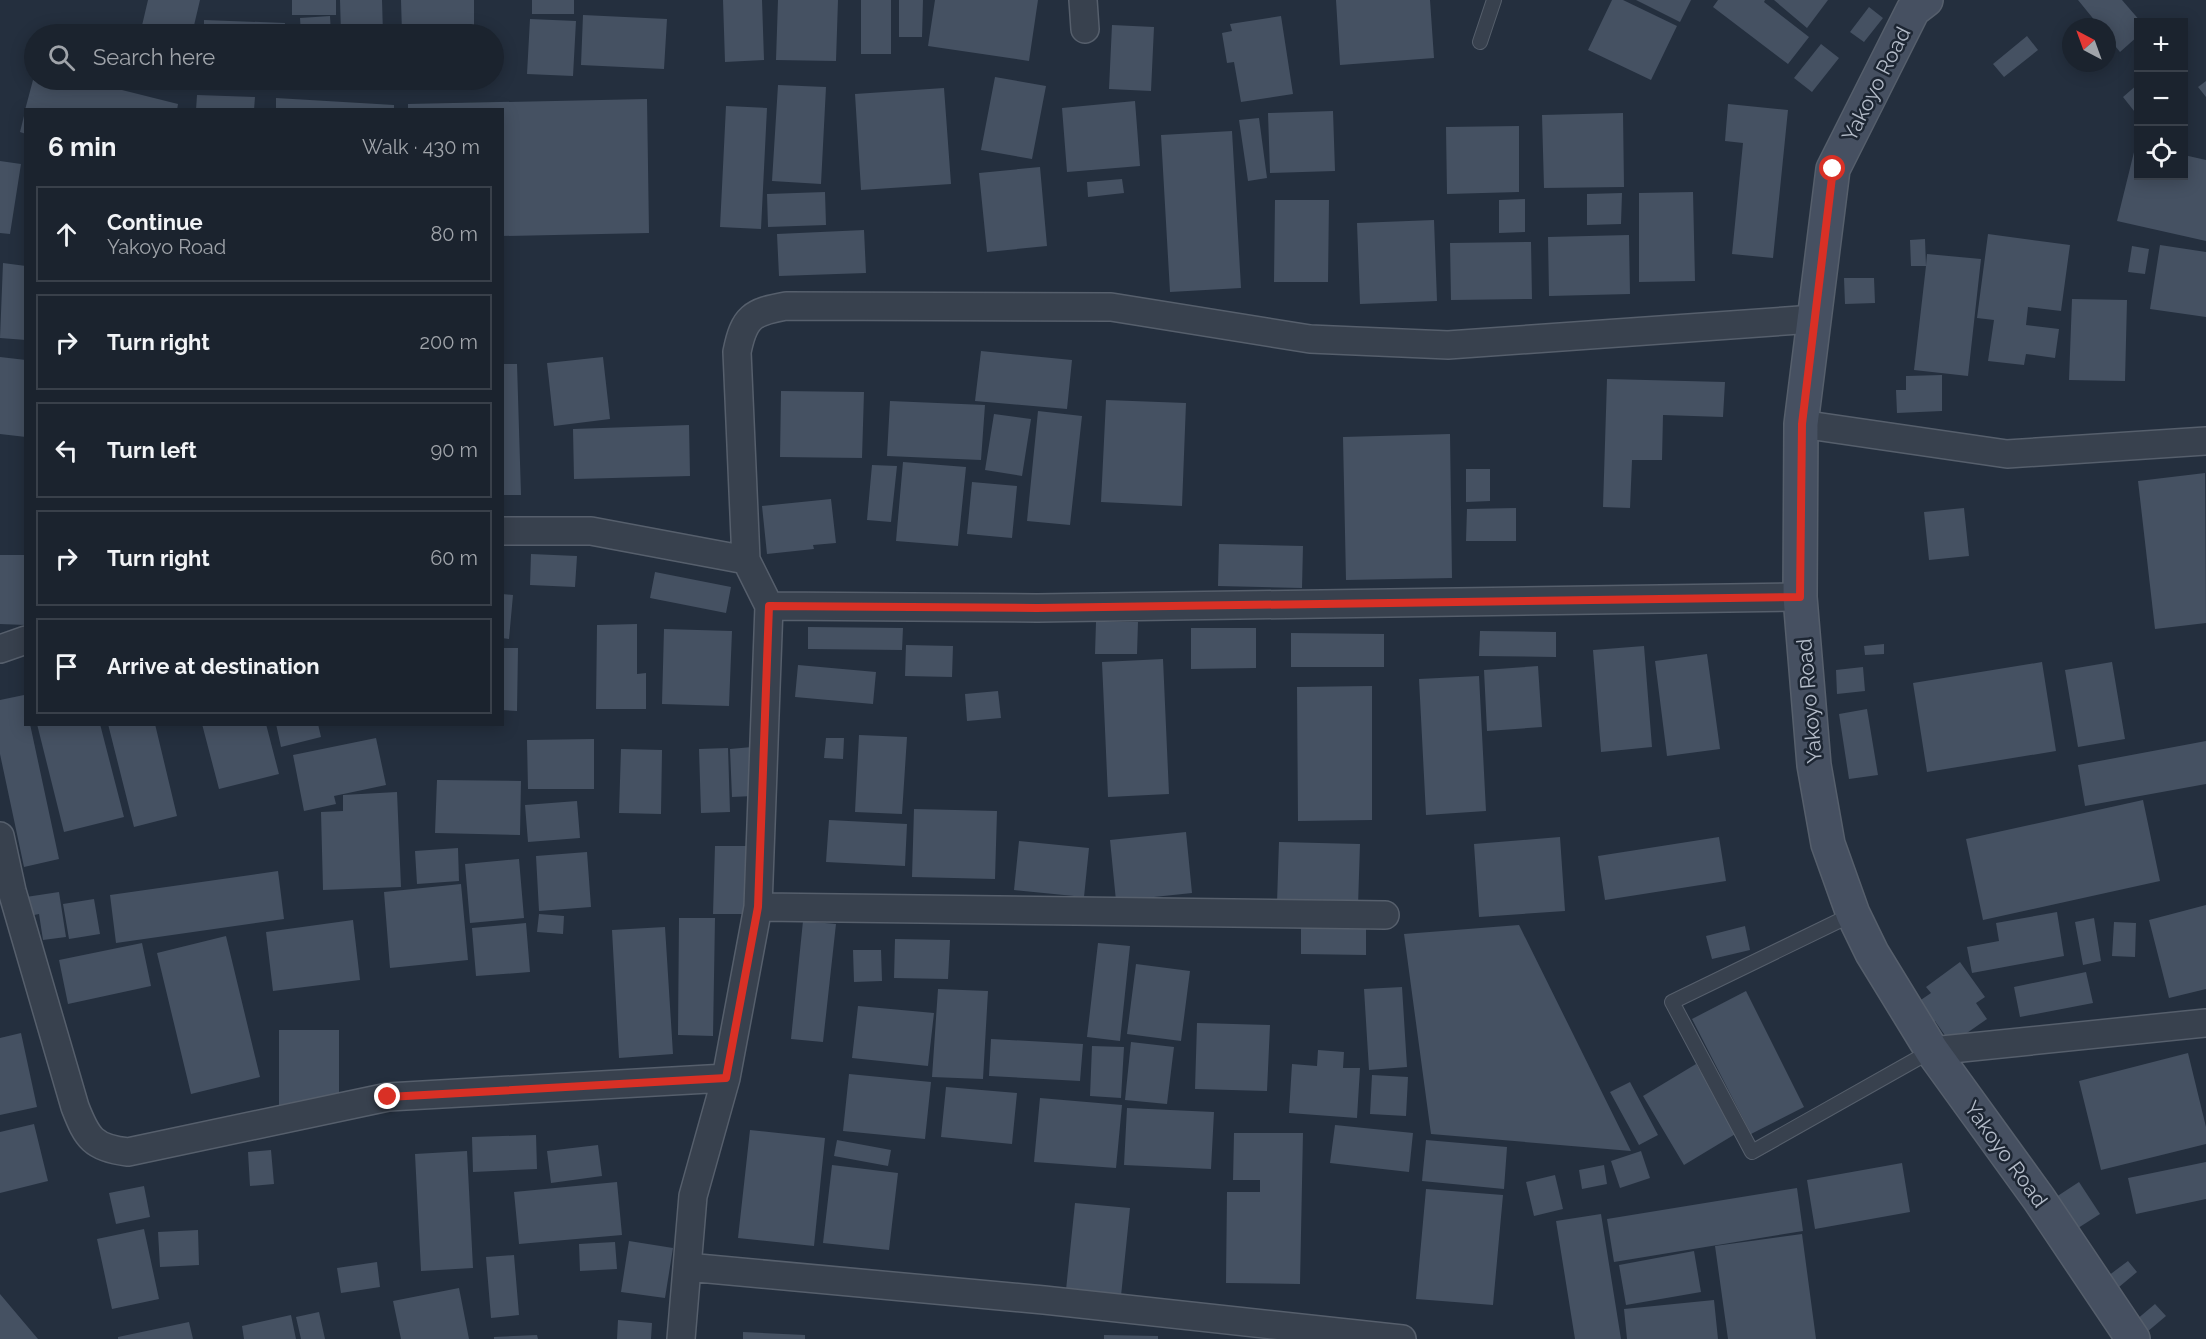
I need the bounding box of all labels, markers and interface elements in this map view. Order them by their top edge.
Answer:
north arrow [2062,18,2116,72]
map controls [2134,18,2188,180]
button: + [2134,18,2188,72]
street label: Yakoyo Road [1836,23,1916,145]
search box [24,24,504,90]
icon: search [45,41,78,74]
text: Search here [93,44,215,70]
button: − [2134,72,2188,126]
button: locate [2134,126,2188,180]
text: 6 min [48,132,117,162]
text: Walk · 430 m [362,135,480,159]
route start [1819,155,1845,181]
text: Continue [107,209,203,235]
icon: ahead [50,218,83,251]
text: 80 m [430,222,478,246]
text: Yakoyo Road [107,235,226,259]
icon: right [50,326,83,359]
text: Turn right [107,329,210,355]
text: 200 m [420,330,478,354]
icon: left [50,434,83,467]
text: Turn left [107,437,197,463]
text: 90 m [431,438,478,462]
icon: right [50,542,83,575]
text: Turn right [107,545,210,571]
text: 60 m [430,546,478,570]
street label: Yakoyo Road [1791,638,1827,764]
icon: arrive [50,650,83,683]
text: Arrive at destination [107,653,320,679]
route end [374,1083,400,1109]
street label: Yakoyo Road [1959,1096,2053,1212]

